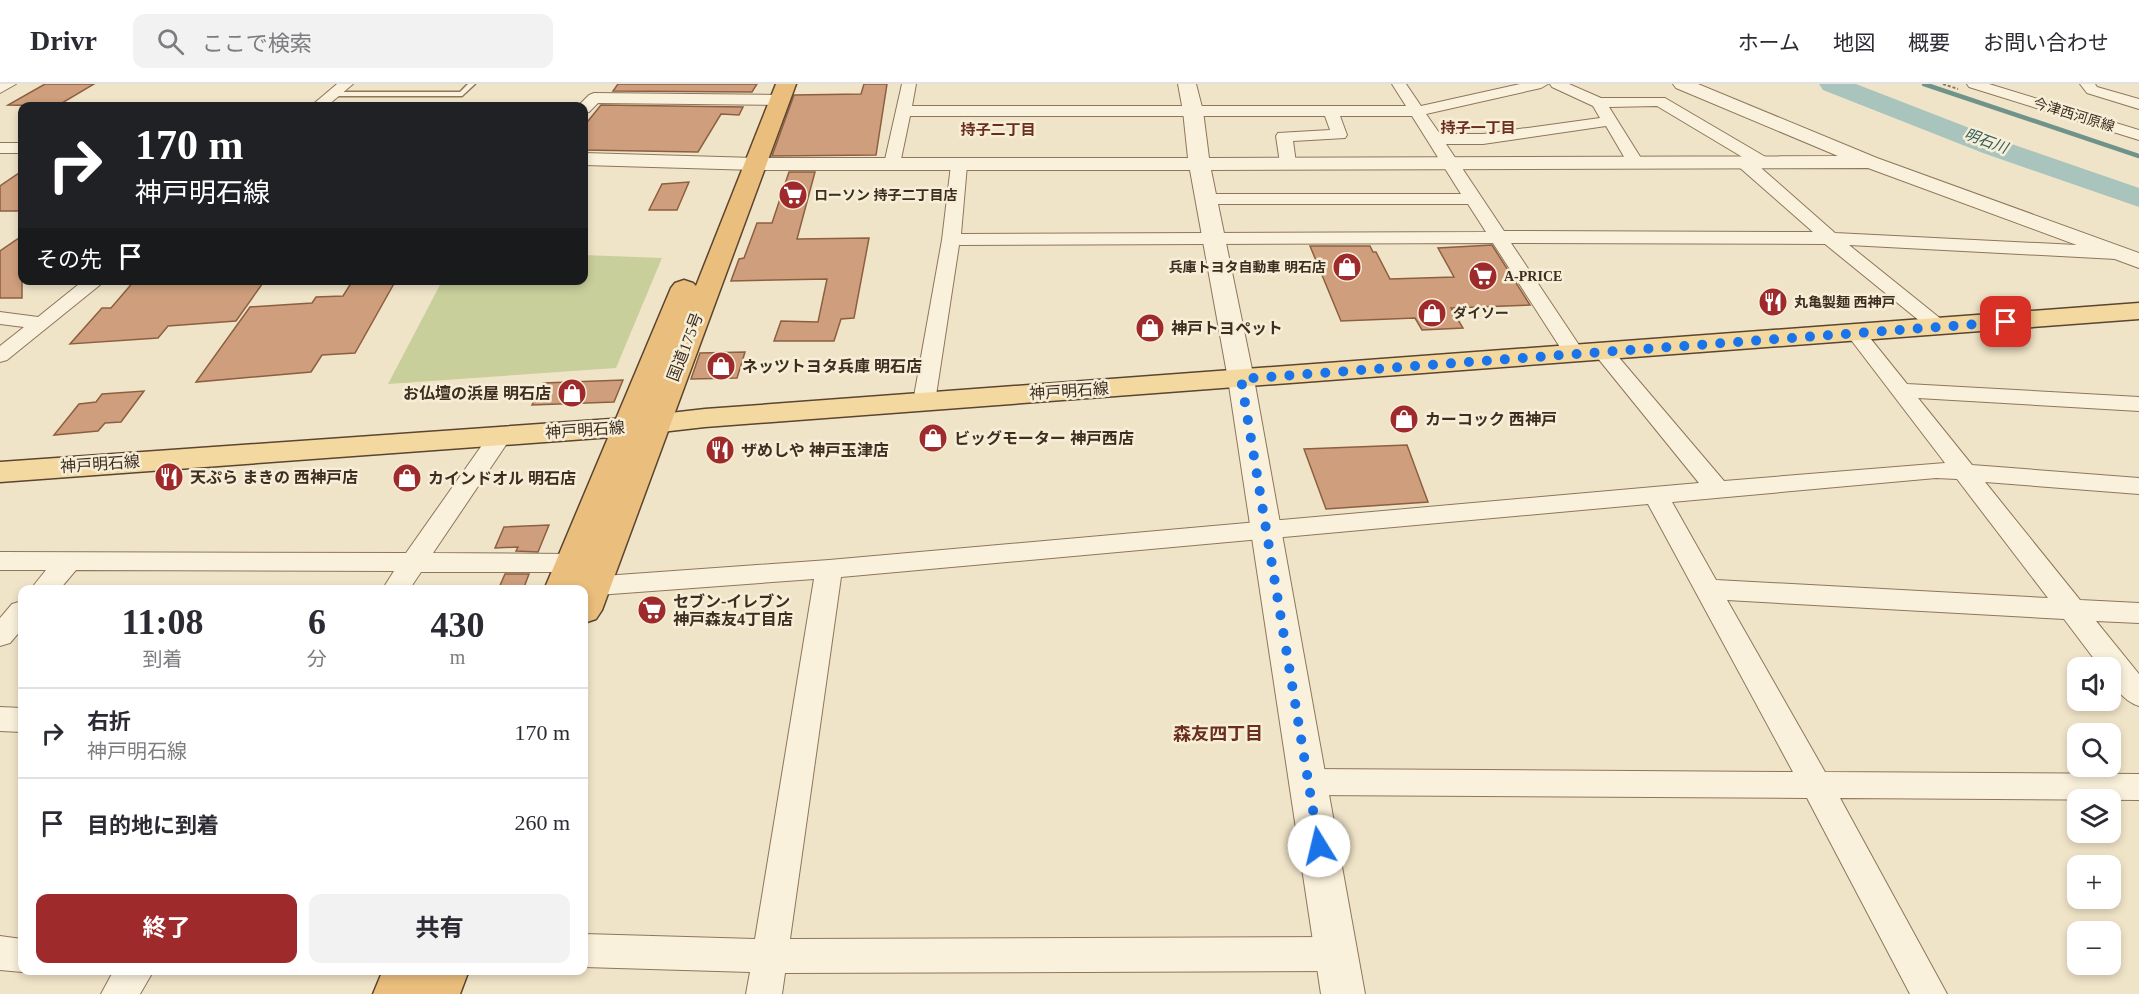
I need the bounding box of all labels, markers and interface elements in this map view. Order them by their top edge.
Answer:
search box [133,14,553,68]
text: Drivr [30,25,97,56]
icon: search [154,25,187,58]
text: ここで検索 [202,31,312,56]
text: ホーム [1738,31,1800,55]
text: 地図 [1833,31,1875,55]
text: 概要 [1908,31,1950,55]
text: お問い合わせ [1983,31,2109,55]
street label: 今津西河原線 [2032,96,2116,134]
district label: 持子一丁目 [1440,119,1516,136]
district label: 持子二丁目 [960,121,1036,138]
text: 170 m [135,122,244,168]
icon: right [36,126,114,204]
water label: 明石川 [1962,126,2012,157]
text: 神戸明石線 [135,178,270,208]
supermarket icon: ローソン 持子二丁目店 [777,179,809,211]
place label: ローソン 持子二丁目店 [814,187,958,203]
icon: arrive [114,240,147,273]
text: その先 [36,247,102,272]
shop icon: 兵庫トヨタ自動車 明石店 [1331,251,1363,283]
place label: 兵庫トヨタ自動車 明石店 [1169,259,1326,275]
supermarket icon: A-PRICE [1467,260,1499,292]
place label: A-PRICE [1504,269,1562,284]
restaurant icon: 丸亀製麺 西神戸 [1757,286,1789,318]
place label: 丸亀製麺 西神戸 [1794,294,1896,310]
pin [1980,296,2031,347]
shop icon: ダイソー [1416,297,1448,329]
place label: ダイソー [1453,305,1509,321]
icon: arrive [1989,305,2022,338]
street label: 国道175号 [664,310,706,384]
shop icon: 神戸トヨペット [1134,312,1166,344]
place label: 神戸トヨペット [1171,319,1283,337]
shop icon: ネッツトヨタ兵庫 明石店 [705,350,737,382]
place label: ネッツトヨタ兵庫 明石店 [742,358,922,375]
shop icon: お仏壇の浜屋 明石店 [556,377,588,409]
street label: 神戸明石線 [1028,380,1110,402]
place label: お仏壇の浜屋 明石店 [403,385,551,402]
shop icon: カーコック 西神戸 [1388,403,1420,435]
place label: カーコック 西神戸 [1425,410,1557,428]
street label: 神戸明石線 [544,419,626,441]
shop icon: ビッグモーター 神戸西店 [917,422,949,454]
place label: ビッグモーター 神戸西店 [954,429,1134,447]
restaurant icon: ザめしや 神戸玉津店 [704,434,736,466]
place label: ザめしや 神戸玉津店 [741,441,889,459]
street label: 神戸明石線 [59,453,141,475]
restaurant icon: 天ぷら まきの 西神戸店 [153,461,185,493]
shop icon: カインドオル 明石店 [391,462,423,494]
place label: 天ぷら まきの 西神戸店 [190,468,358,486]
place label: カインドオル 明石店 [428,470,576,487]
place label: セブン-イレブン 神戸森友4丁目店 [673,593,793,628]
supermarket icon: セブン-イレブン 神戸森友4丁目店 [636,594,668,626]
text: 11:08 [121,602,204,642]
text: 6 [308,602,326,642]
text: 430 [430,605,484,645]
text: m [450,646,465,668]
text: 到着 [142,648,182,670]
text: 分 [307,648,327,670]
map controls [2067,657,2121,975]
button: sound [2067,657,2121,711]
text: 右折 [87,709,131,734]
icon: right [36,717,69,750]
text: 170 m [514,720,570,745]
button: search [2067,723,2121,777]
district label: 森友四丁目 [1173,724,1263,744]
text: 神戸明石線 [87,740,187,762]
button: layers [2067,789,2121,843]
icon: arrive [36,807,69,840]
text: 260 m [514,810,570,835]
text: 目的地に到着 [87,813,219,838]
position arrow [1287,814,1351,878]
button: + [2067,855,2121,909]
button: 終了 [36,894,297,963]
button: 共有 [309,894,570,963]
button: − [2067,921,2121,975]

